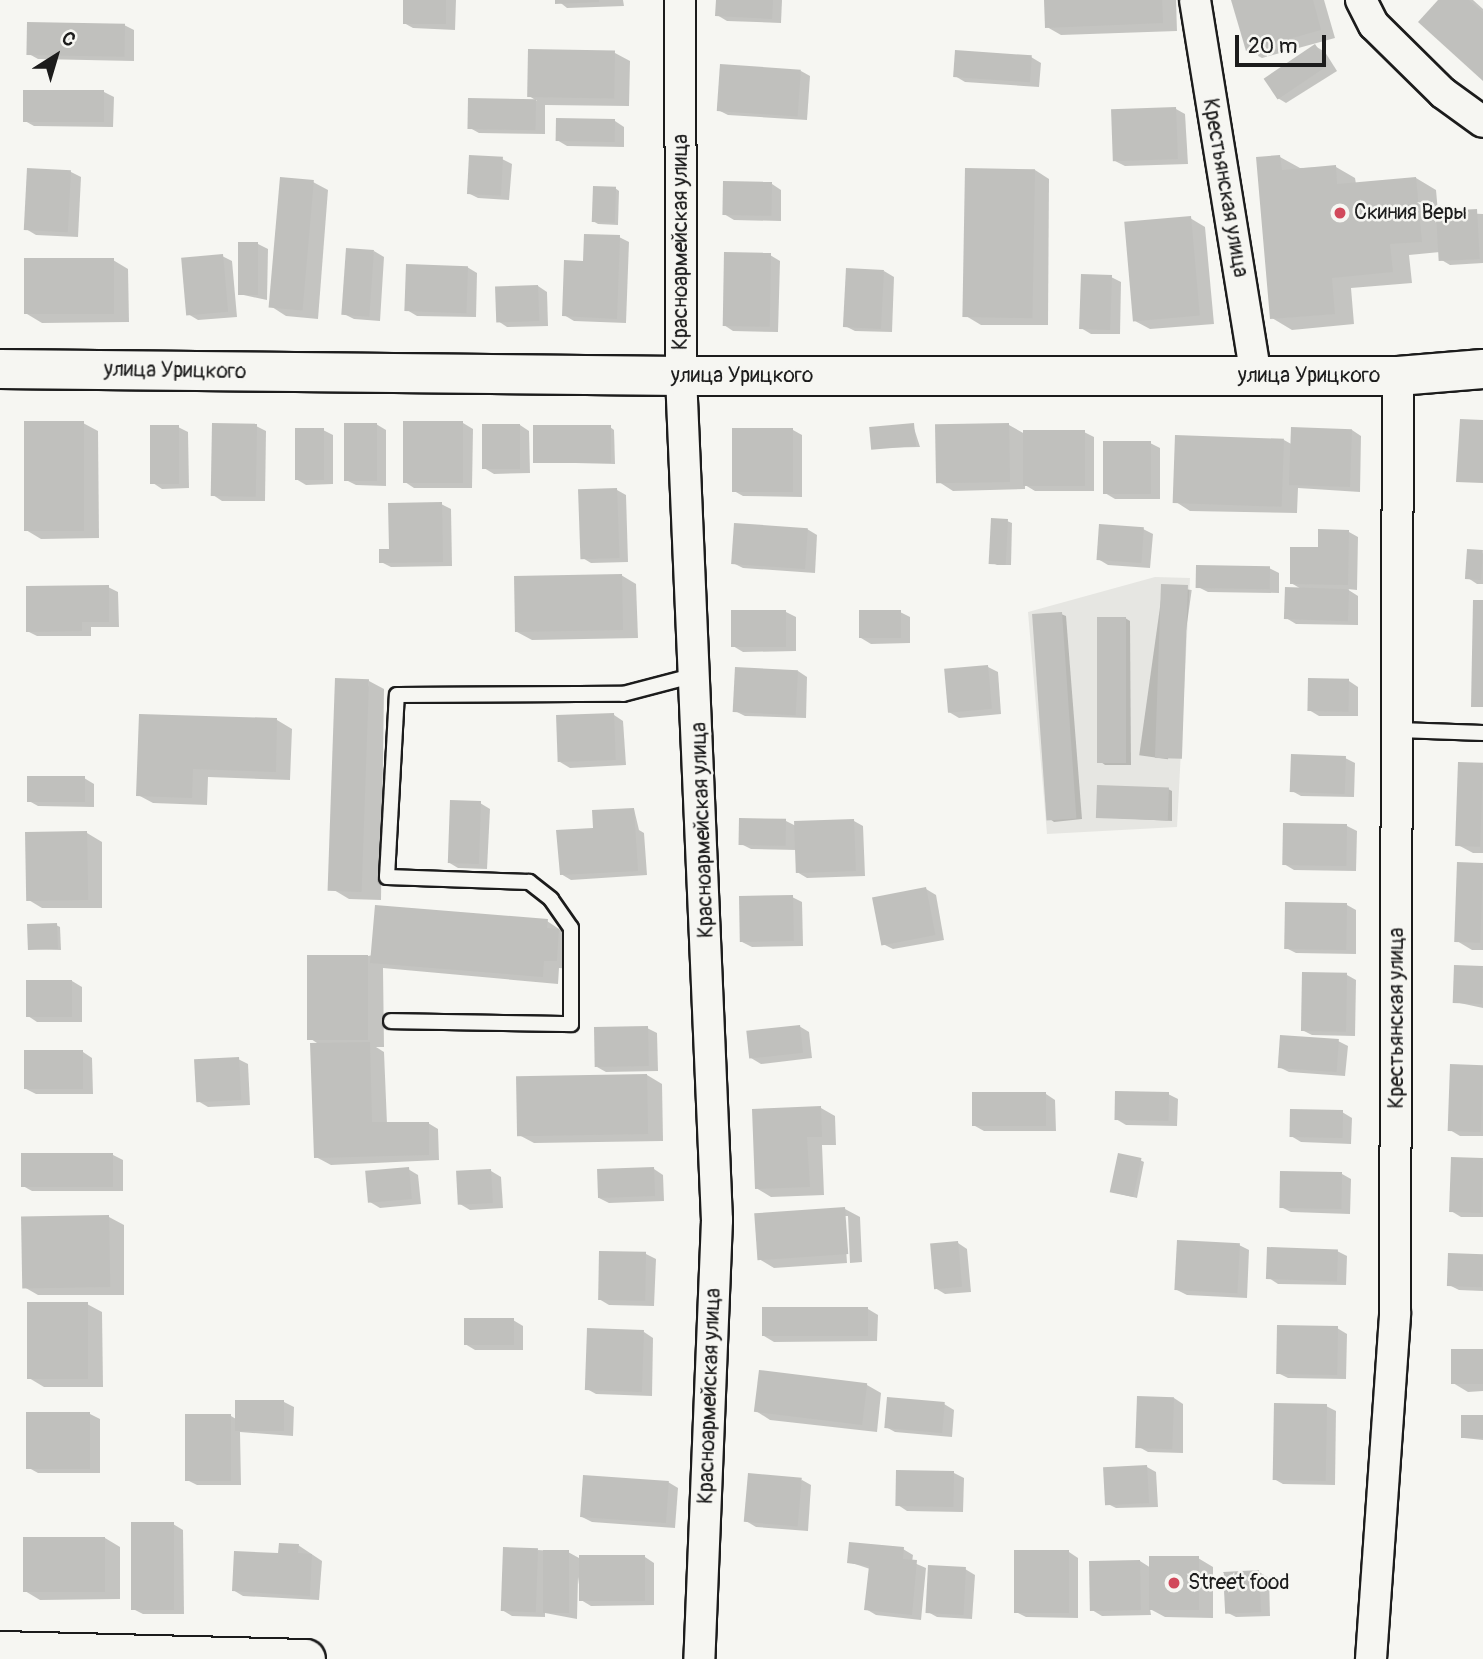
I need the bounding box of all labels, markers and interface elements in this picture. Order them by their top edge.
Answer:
north arrow [21,21,91,91]
scale bar [1238,21,1329,65]
text: С [57,26,81,52]
text: 20 m [1248,33,1297,60]
street label: Крестьянская улица [1197,97,1253,279]
street label: Красноармейская улица [668,134,694,350]
place label: Скиния Веры [1354,200,1467,226]
marker: Скиния Веры [1332,205,1348,221]
street label: улица Урицкого [104,357,246,385]
street label: улица Урицкого [671,363,813,389]
street label: улица Урицкого [1238,363,1380,389]
street label: Красноармейская улица [687,722,719,938]
street label: Крестьянская улица [1384,927,1410,1109]
street label: Красноармейская улица [694,1288,726,1504]
place label: Street food [1188,1570,1290,1596]
marker: Street food [1166,1575,1182,1591]

